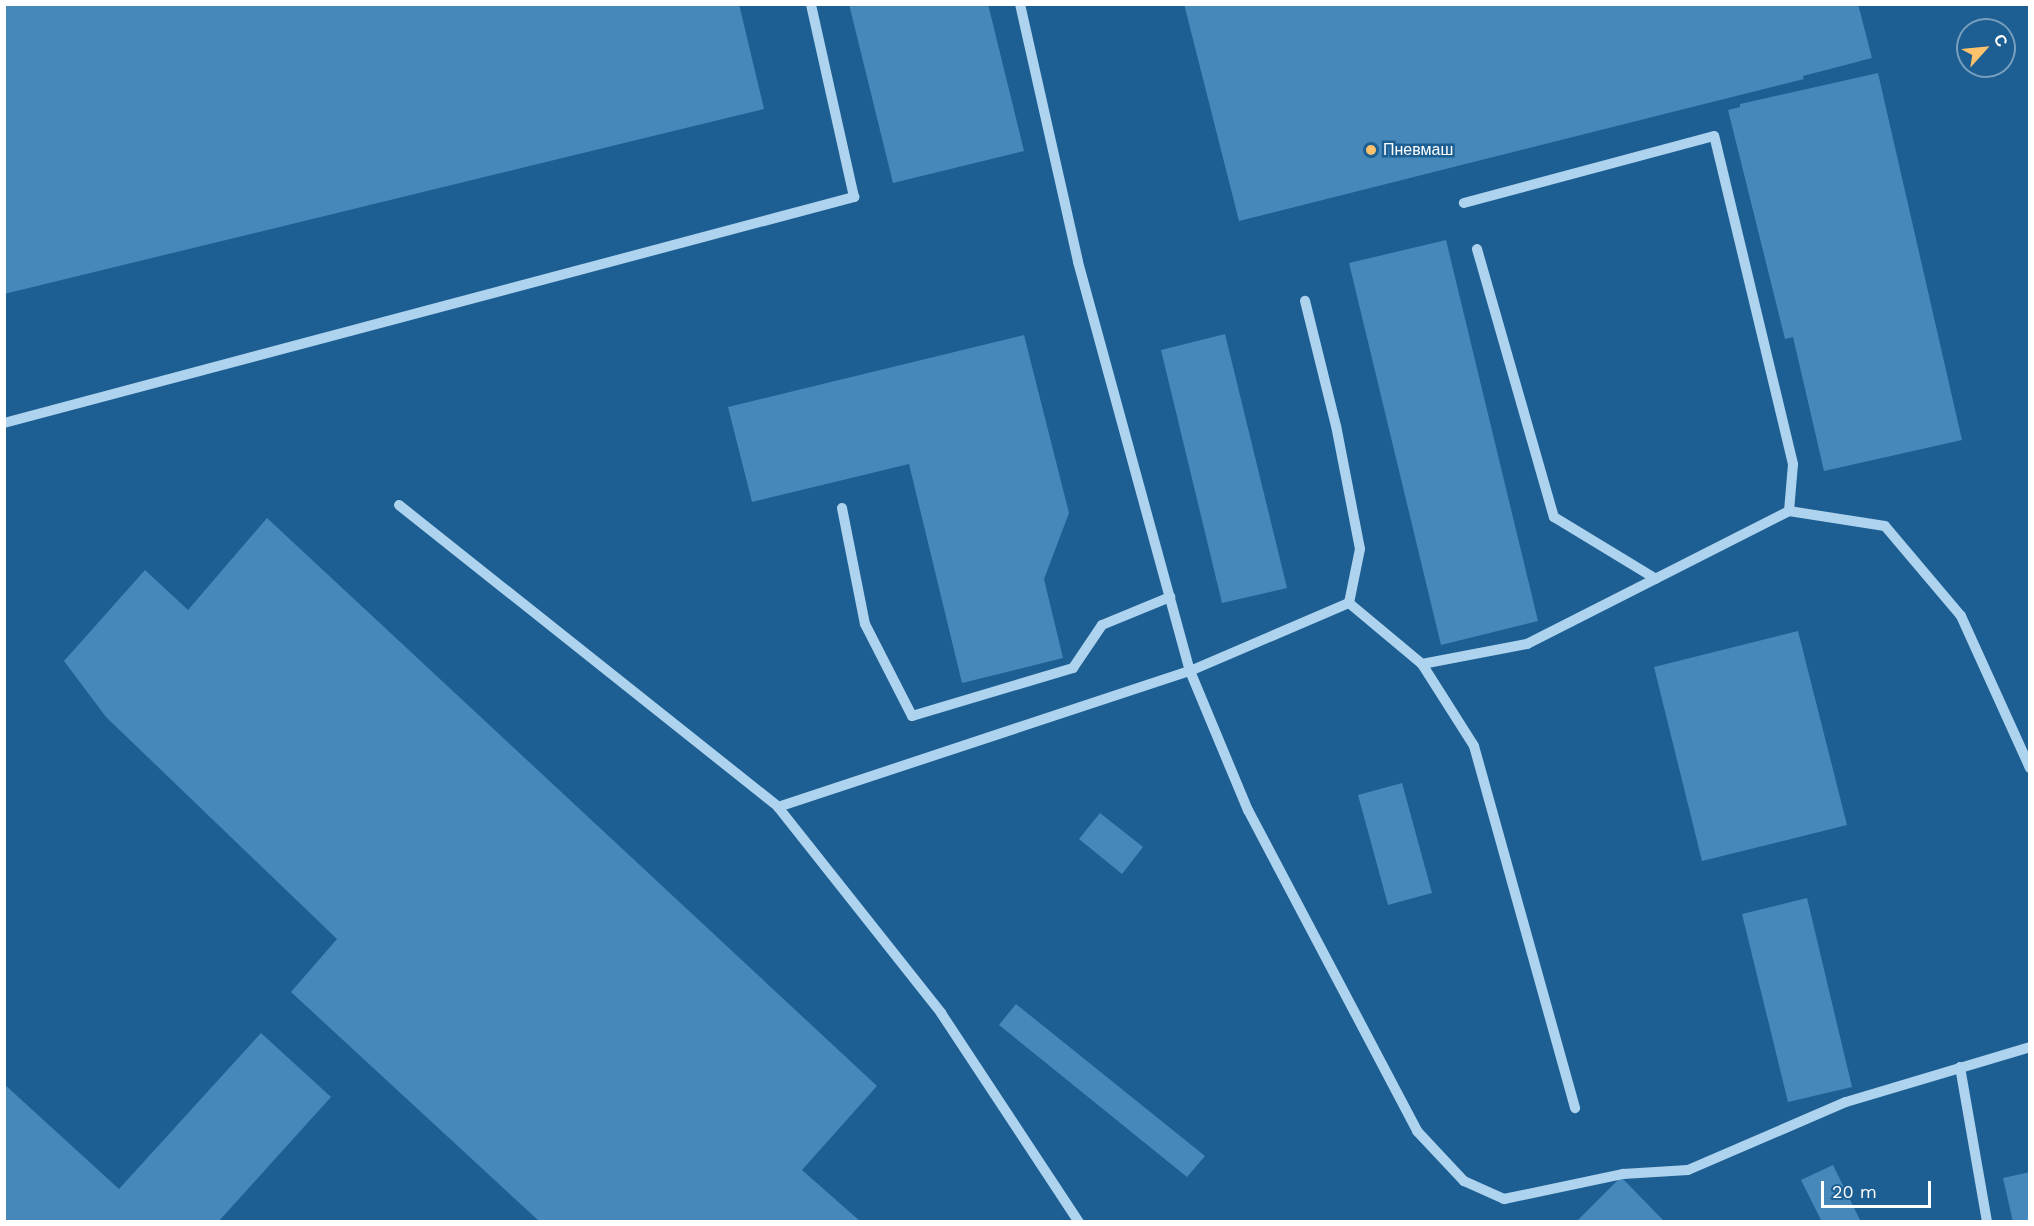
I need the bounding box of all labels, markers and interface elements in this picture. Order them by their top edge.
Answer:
north arrow [1956,18,2016,78]
text: С [1990,31,2012,50]
place label: Пневмаш [1383,140,1453,160]
marker: Пневмаш [1364,143,1378,157]
scale bar [1824,1169,1934,1207]
text: 20 m [1832,1181,1877,1202]

